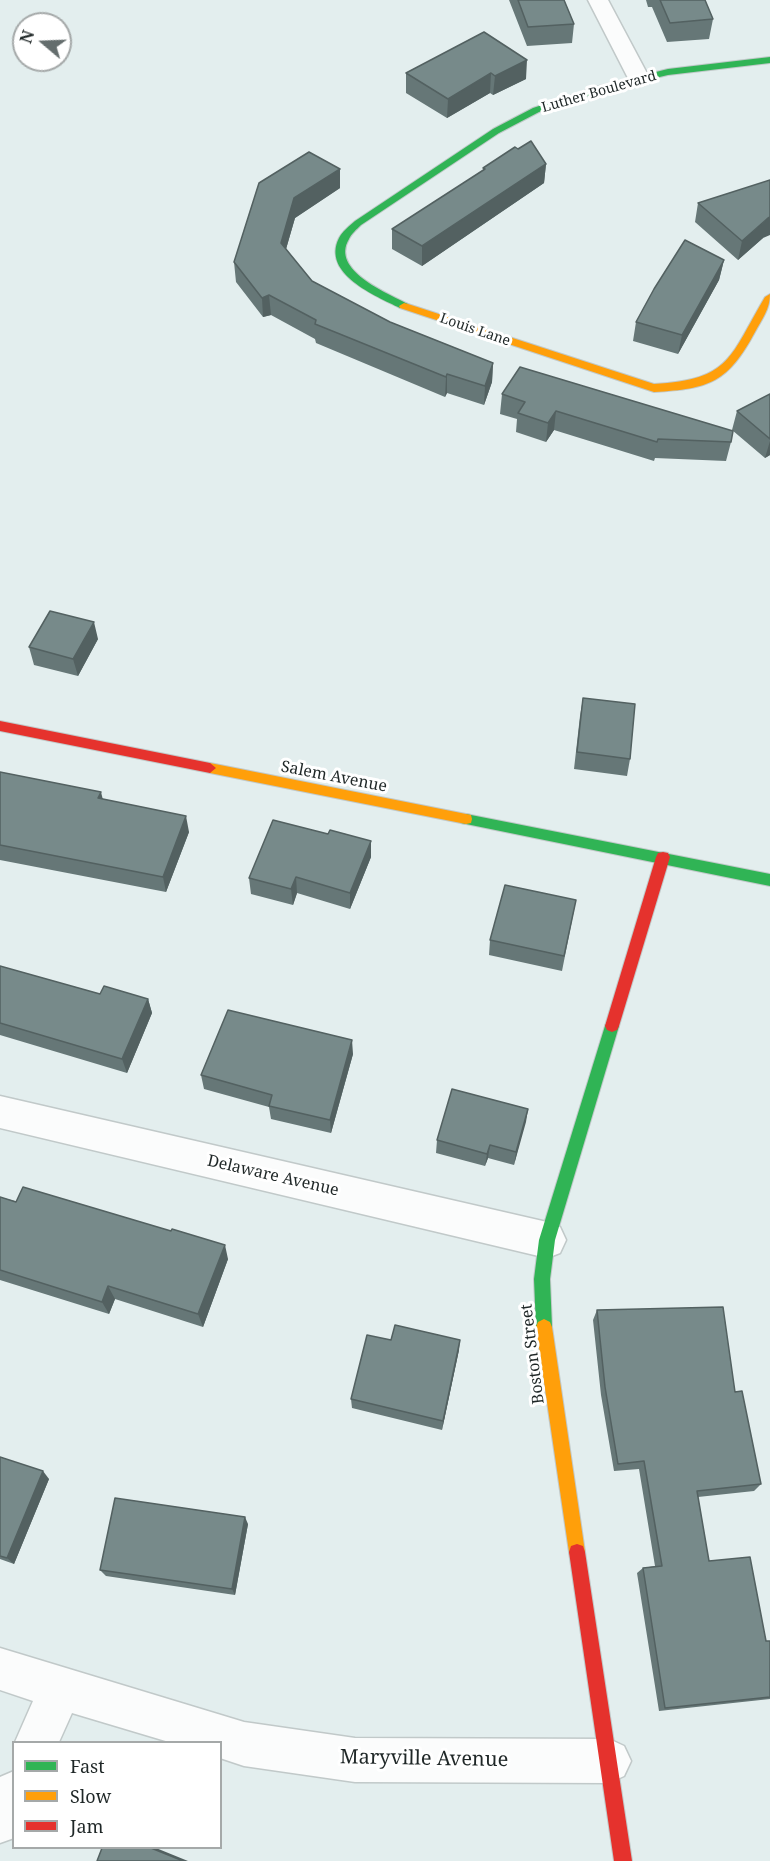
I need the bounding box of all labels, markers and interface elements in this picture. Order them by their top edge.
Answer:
north arrow [12,12,72,72]
text: N [14,27,39,46]
street label: Luther Boulevard [540,68,658,116]
street label: Louis Lane [438,310,512,350]
street label: Salem Avenue [279,757,389,797]
street label: Delaware Avenue [205,1152,341,1200]
street label: Boston Street [517,1303,549,1405]
legend [12,1741,222,1849]
street label: Maryville Avenue [340,1746,508,1772]
text: Fast [70,1754,105,1778]
text: Slow [70,1784,111,1808]
text: Jam [70,1814,104,1838]

